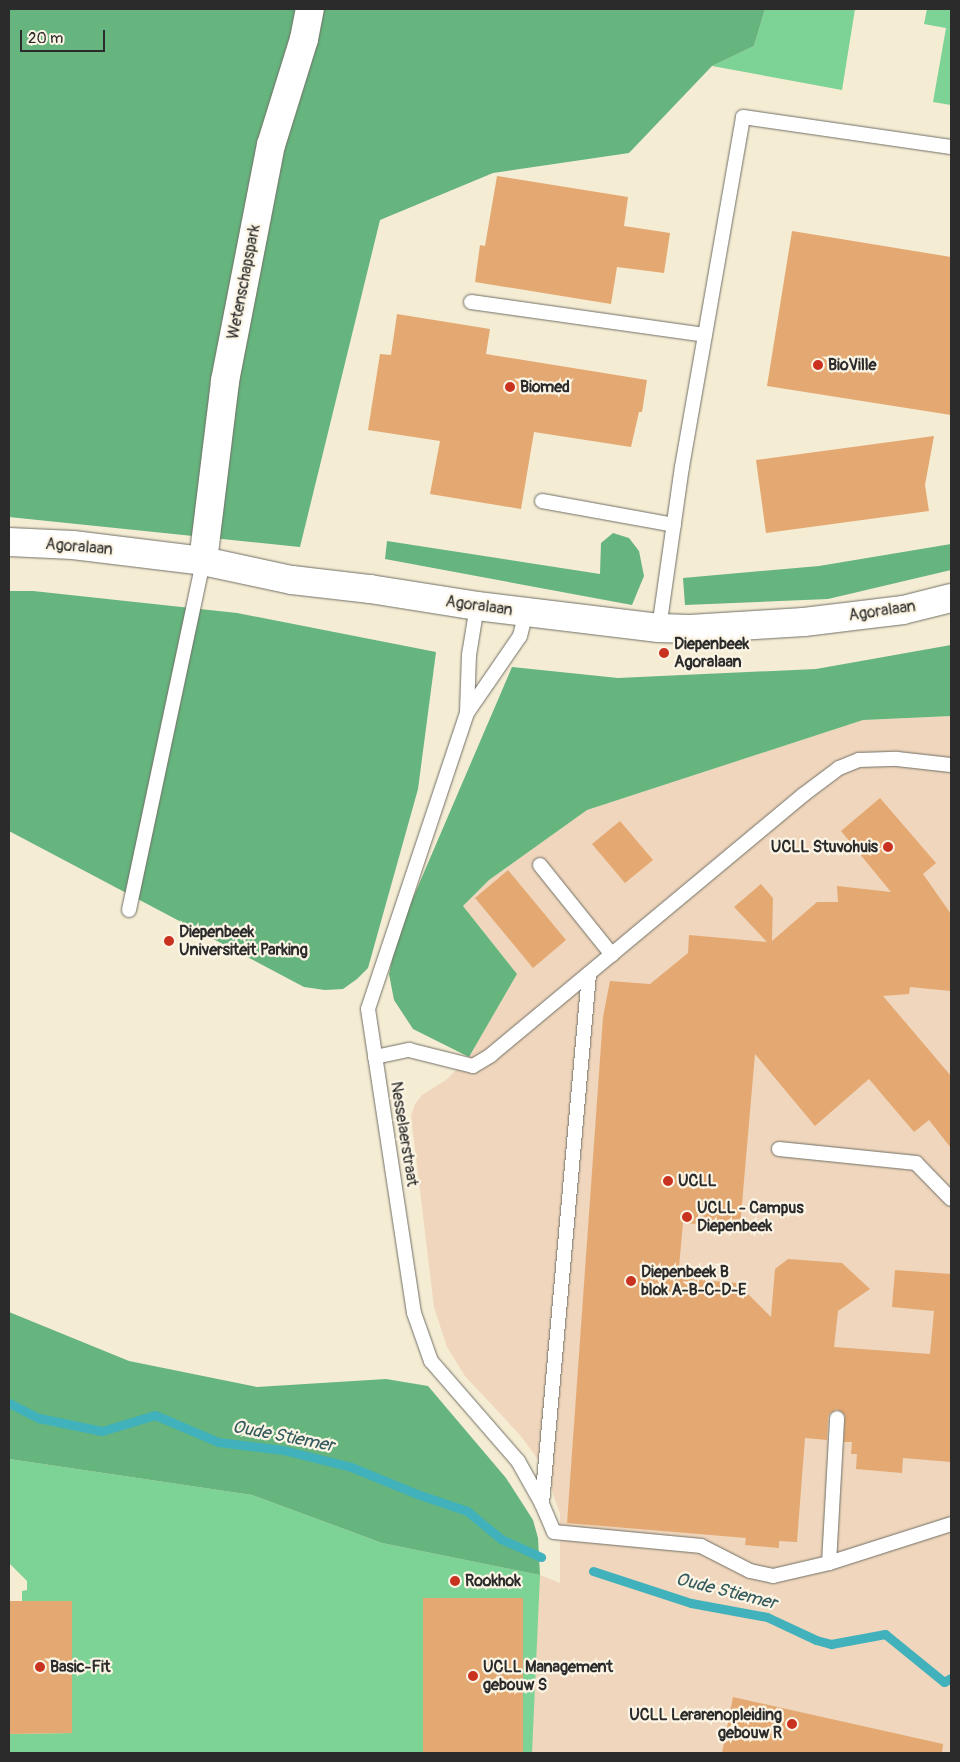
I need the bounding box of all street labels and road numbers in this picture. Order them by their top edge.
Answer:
street label: Wetenschapspark [223,223,265,341]
street label: Agoralaan [45,534,113,560]
street label: Agoralaan [444,592,514,620]
street label: Agoralaan [847,597,917,625]
street label: Nesselaerstraat [386,1080,422,1188]

